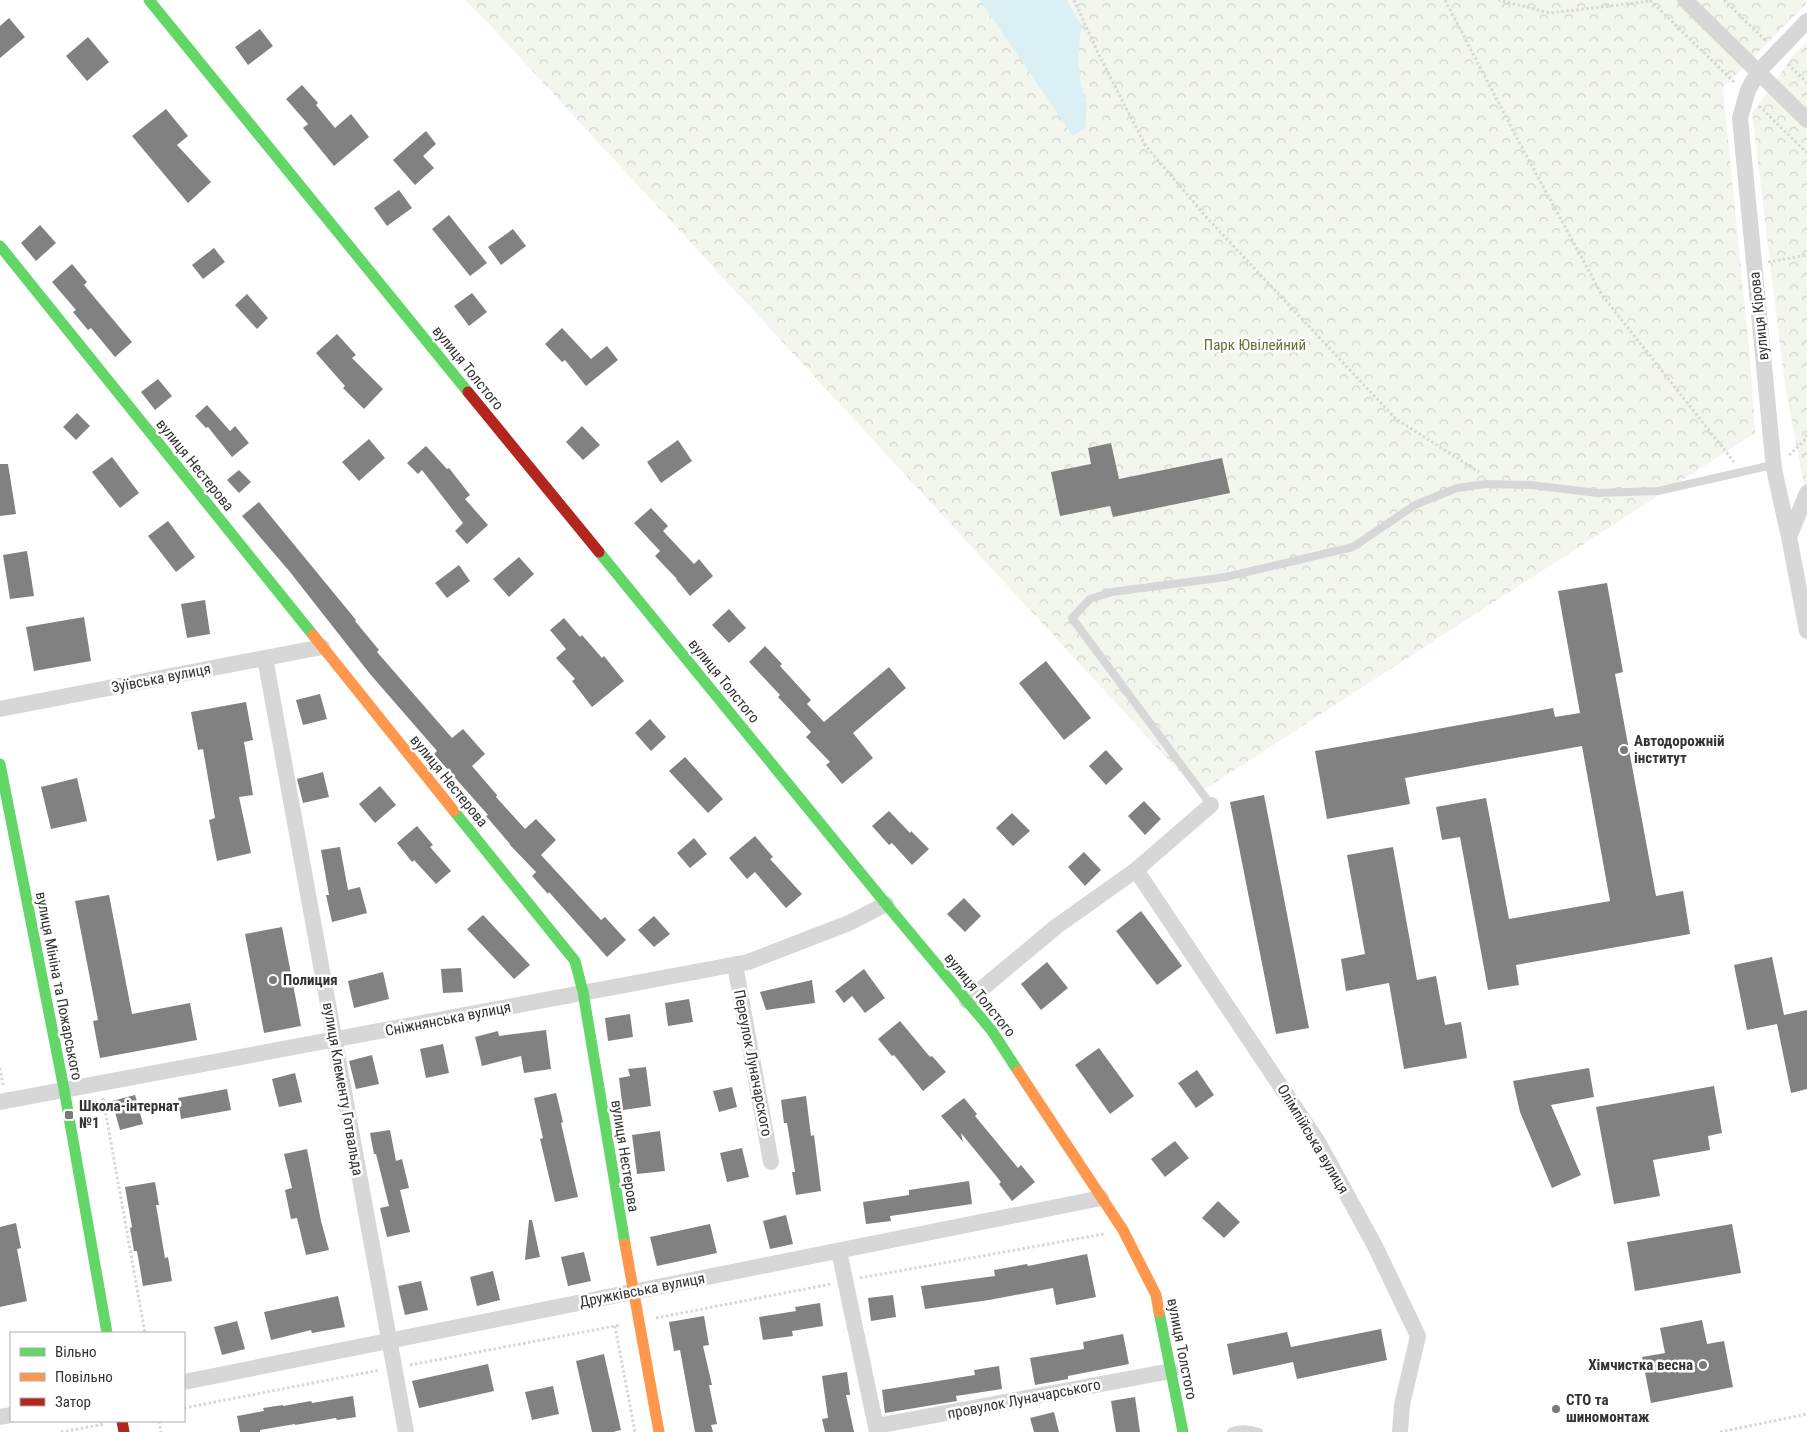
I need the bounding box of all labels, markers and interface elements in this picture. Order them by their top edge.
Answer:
street label: вулиця Кірова [1745,271,1773,361]
street label: вулиця Толстого [429,322,507,414]
park label: Парк Ювілейний [1204,336,1306,354]
street label: вулиця Нестерова [152,415,238,515]
street label: вулиця Толстого [685,635,763,727]
street label: Зуївська вулиця [110,660,212,696]
street label: вулиця Нестерова [406,731,492,831]
place label: Автодорожній інститут [1634,732,1725,767]
marker: Автодорожній інститут [1618,744,1630,756]
street label: вулиця Мініна та Пожарського [32,890,86,1082]
street label: вулиця Толстого [941,949,1019,1041]
place label: Полиция [283,971,338,989]
marker: Полиция [267,974,279,986]
street label: Переулок Луначарского [730,988,776,1138]
street label: Сніжнянська вулиця [384,998,512,1040]
street label: вулиця Клементу Готвальда [319,1001,367,1177]
street label: Олімпійська вулиця [1273,1081,1353,1197]
place label: Школа-інтернат №1 [79,1097,180,1132]
street label: вулиця Нестерова [607,1099,643,1213]
marker: Школа-інтернат №1 [63,1109,75,1121]
street label: Дружківська вулиця [578,1269,706,1311]
street label: вулиця Толстого [1163,1297,1201,1401]
legend [10,1332,185,1422]
text: Вільно [55,1343,97,1361]
place label: Хімчистка весна [1588,1356,1693,1374]
marker: Хімчистка весна [1697,1359,1709,1371]
text: Повільно [55,1368,113,1386]
street label: провулок Луначарського [946,1375,1102,1423]
place label: СТО та шиномонтаж [1566,1391,1649,1426]
text: Затор [55,1393,91,1411]
marker: СТО та шиномонтаж [1550,1403,1562,1415]

